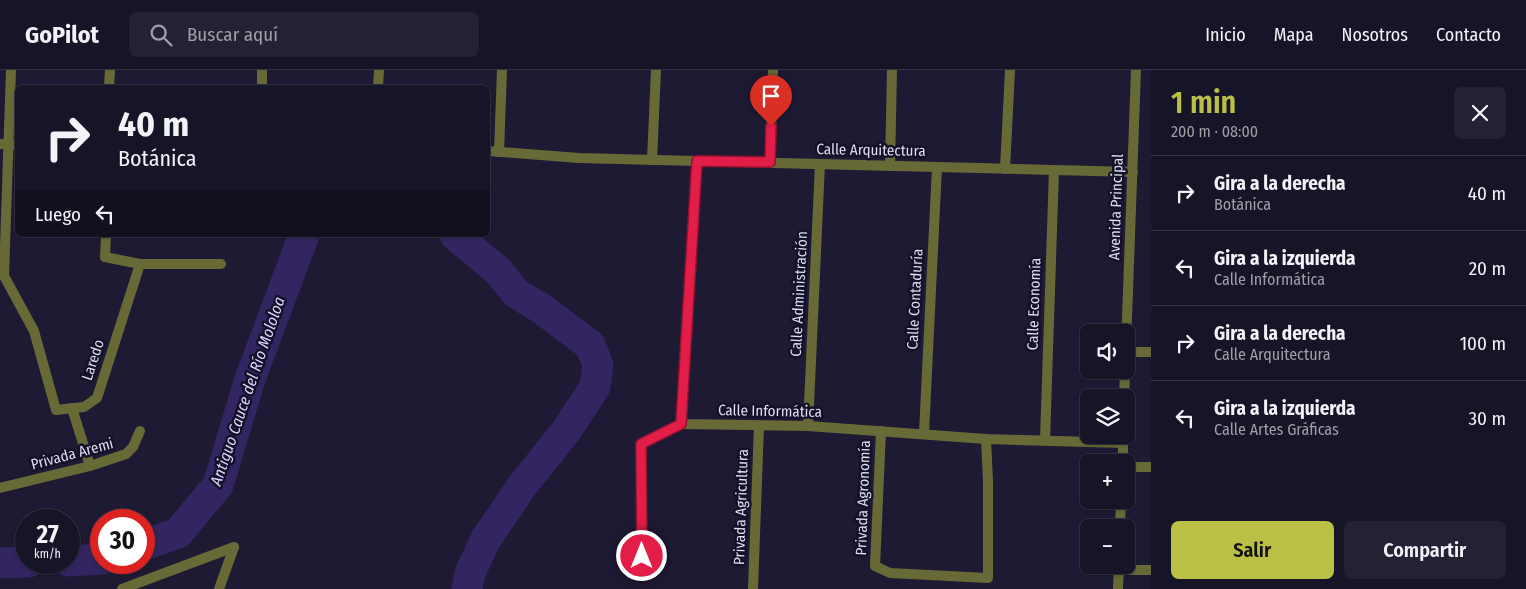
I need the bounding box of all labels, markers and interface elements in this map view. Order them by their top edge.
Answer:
search box [129,12,479,57]
text: GoPilot [25,21,99,49]
icon: search [147,21,175,49]
text: Buscar aquí [187,23,278,46]
text: Inicio [1205,24,1246,46]
text: Mapa [1274,24,1314,46]
text: Nosotros [1342,24,1408,46]
text: Contacto [1436,24,1501,46]
pin [750,75,792,126]
icon: arrive [757,82,785,110]
text: 1 min [1171,85,1236,121]
button: close [1454,87,1506,139]
text: 40 m [118,103,189,145]
icon: right [35,105,100,170]
text: 200 m · 08:00 [1171,122,1258,141]
street label: Calle Arquitectura [816,140,926,160]
text: Botánica [118,145,197,172]
street label: Avenida Principal [1105,154,1127,260]
text: Gira a la derecha [1214,172,1346,195]
icon: right [1171,179,1199,207]
text: 40 m [1468,182,1506,205]
text: Botánica [1214,195,1271,214]
icon: left [91,200,119,228]
text: Luego [35,203,81,226]
street label: Calle Administración [787,231,811,357]
text: Gira a la izquierda [1214,247,1356,270]
street label: Calle Contaduría [903,248,927,350]
icon: left [1171,254,1199,282]
street label: Calle Economía [1023,257,1045,351]
text: 20 m [1469,257,1506,280]
text: Calle Informática [1214,270,1325,289]
water label: Antiguo Cauce del Río Mololoa [206,294,289,489]
text: Gira a la derecha [1214,322,1346,345]
map controls [1080,324,1135,574]
button: sound [1080,324,1135,379]
icon: right [1171,329,1199,357]
text: 100 m [1460,332,1506,355]
street label: Laredo [78,337,108,383]
text: Calle Arquitectura [1214,345,1330,364]
button: layers [1080,389,1135,444]
text: Gira a la izquierda [1214,397,1356,420]
street label: Calle Informática [718,401,822,421]
icon: left [1171,404,1199,432]
text: 30 m [1468,407,1506,430]
text: Calle Artes Gráficas [1214,420,1339,439]
street label: Privada Aremi [29,434,115,474]
street label: Privada Agronomía [852,440,874,556]
street label: Privada Agricultura [730,449,752,565]
button: + [1080,454,1135,509]
speed limit sign: 30 [90,509,155,574]
button: − [1080,519,1135,574]
text: 27 [36,520,59,550]
button: Salir [1171,521,1334,579]
button: Compartir [1344,521,1506,579]
position arrow [615,529,667,581]
text: km/h [34,547,61,561]

